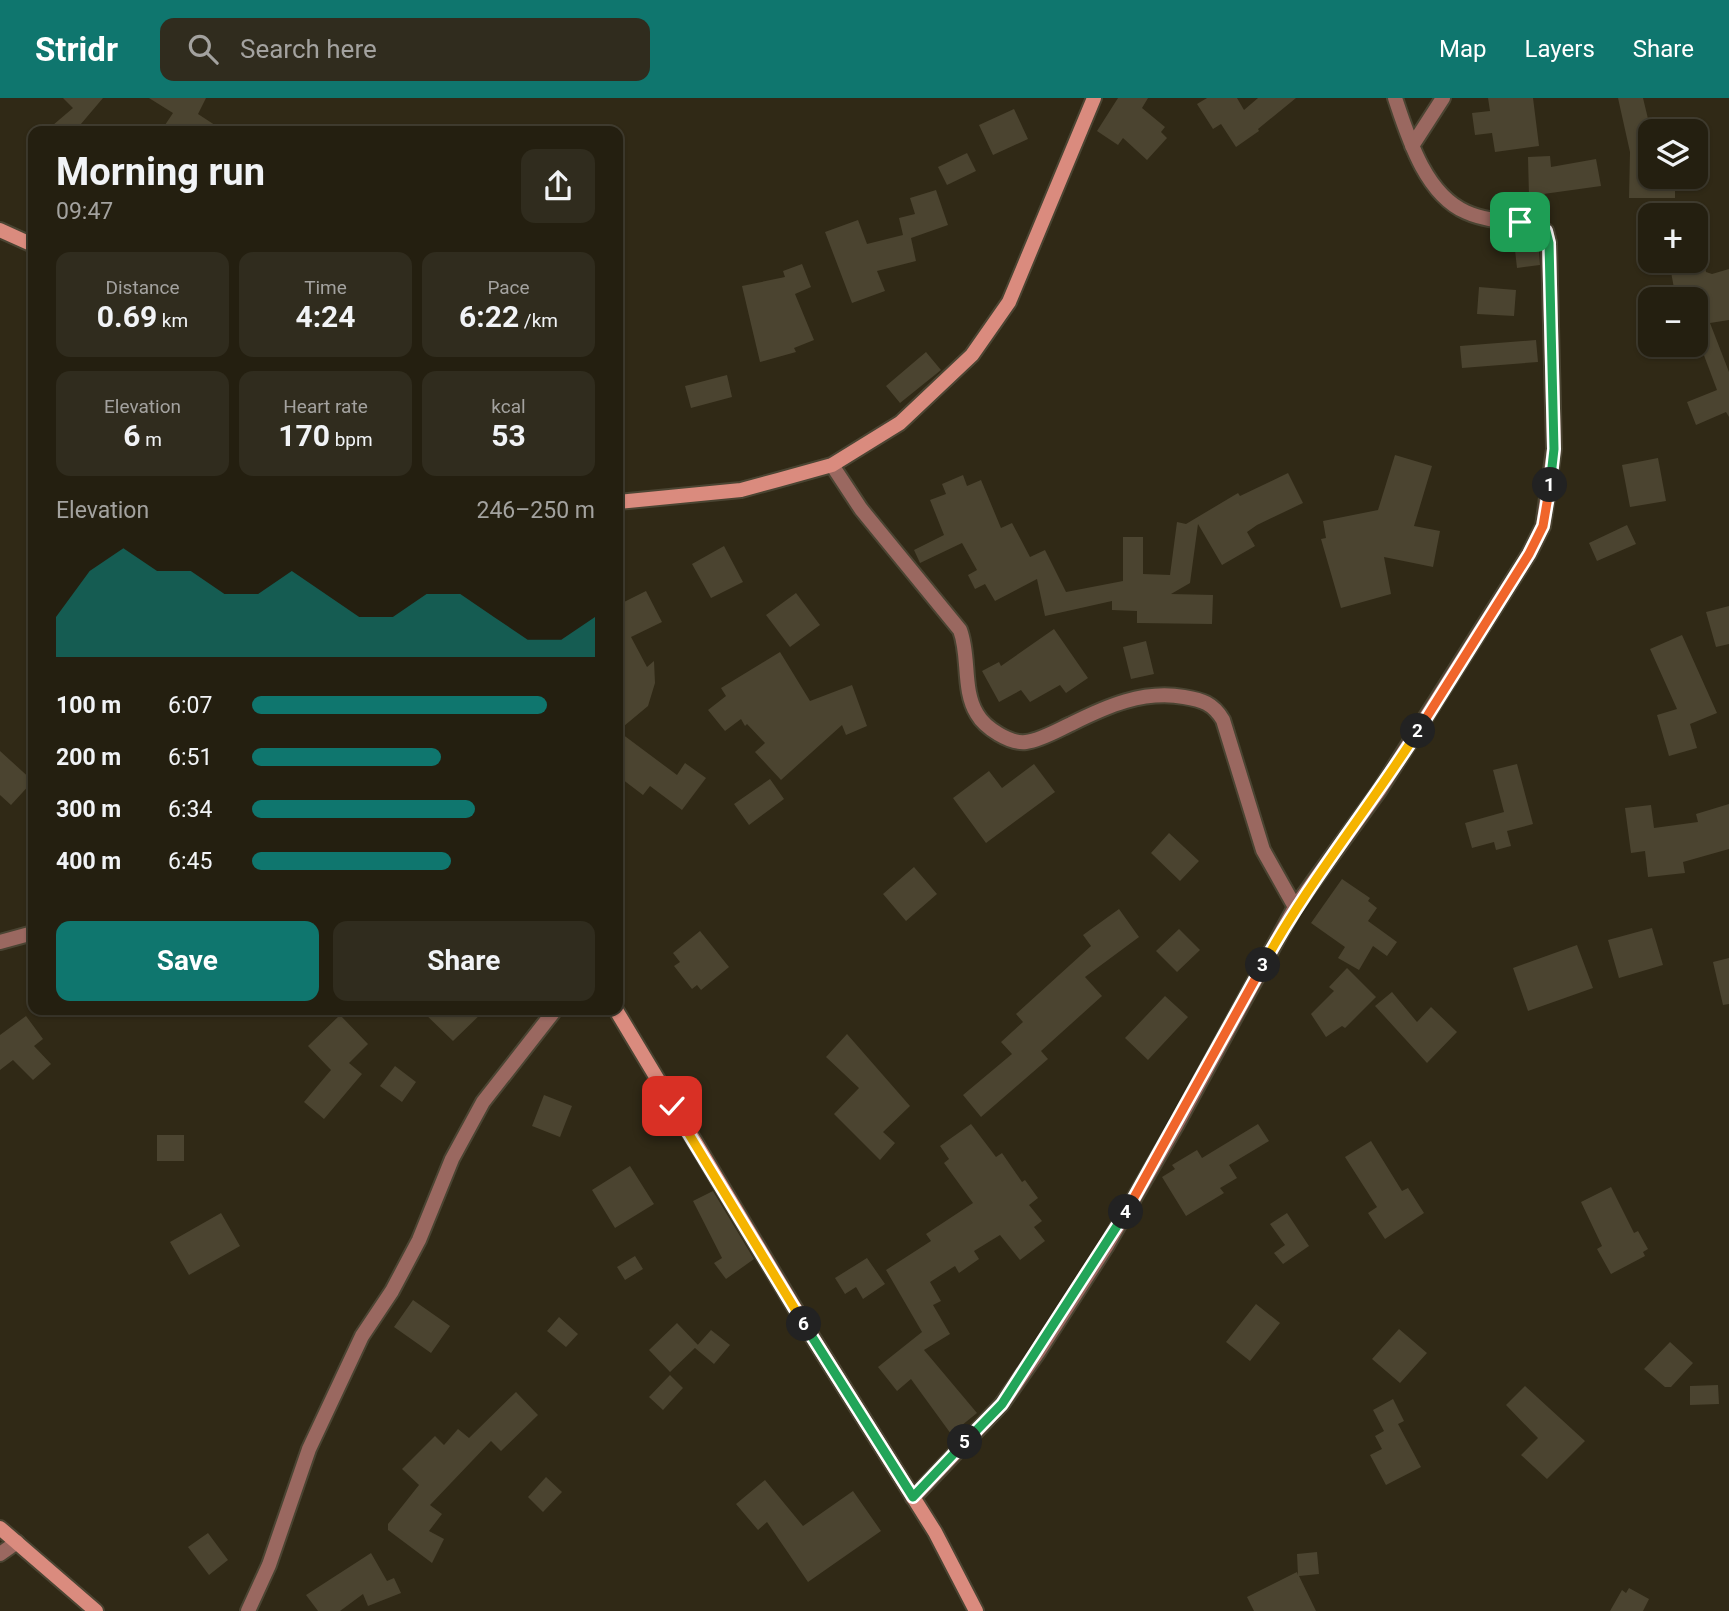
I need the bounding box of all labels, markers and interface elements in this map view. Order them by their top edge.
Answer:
search box [160,18,650,81]
text: Stridr [35,30,118,69]
icon: search [184,30,222,68]
text: Search here [240,34,377,64]
text: Map [1439,35,1487,63]
text: Layers [1525,35,1595,63]
text: Share [1633,35,1694,63]
map controls [1638,119,1708,357]
button: layers [1638,119,1708,189]
button: share [521,149,595,223]
text: Morning run [56,150,265,194]
pin [1490,192,1550,252]
text: 09:47 [56,198,113,225]
icon: arrive [1501,203,1539,241]
button: + [1638,203,1708,273]
text: Distance [106,276,179,299]
text: Time [304,276,347,299]
text: Pace [487,276,530,299]
button: − [1638,287,1708,357]
text: 0.69 [97,299,157,334]
text: 4:24 [295,299,356,334]
text: 6:22 [459,299,519,334]
text: km [157,309,188,332]
text: /km [519,309,558,332]
text: Elevation [104,395,181,418]
text: Heart rate [283,395,368,418]
text: kcal [491,395,526,418]
text: 6 [123,418,140,453]
text: 170 [278,418,330,453]
text: 53 [491,418,526,453]
text: m [140,428,162,451]
text: bpm [330,428,373,451]
pin: 1 [1532,468,1568,502]
text: 1 [1544,473,1555,496]
text: Elevation [56,497,149,524]
text: 246–250 m [476,497,595,524]
text: 100 m [56,692,121,719]
text: 6:07 [168,692,212,719]
pin: 2 [1400,714,1436,748]
text: 2 [1412,719,1423,742]
text: 200 m [56,744,121,771]
text: 6:51 [168,744,212,771]
text: 300 m [56,796,121,823]
text: 6:34 [168,796,212,823]
text: 400 m [56,848,121,875]
text: 6:45 [168,848,212,875]
button: Save [56,921,319,1001]
button: Share [333,921,595,1001]
pin: 3 [1246,948,1280,982]
text: 3 [1257,953,1268,976]
pin [642,1076,702,1136]
icon: check [653,1087,691,1125]
pin: 4 [1108,1194,1144,1230]
text: 4 [1120,1200,1131,1223]
pin: 6 [786,1306,822,1342]
text: 6 [798,1312,809,1335]
pin: 5 [948,1424,982,1460]
text: 5 [959,1430,970,1453]

